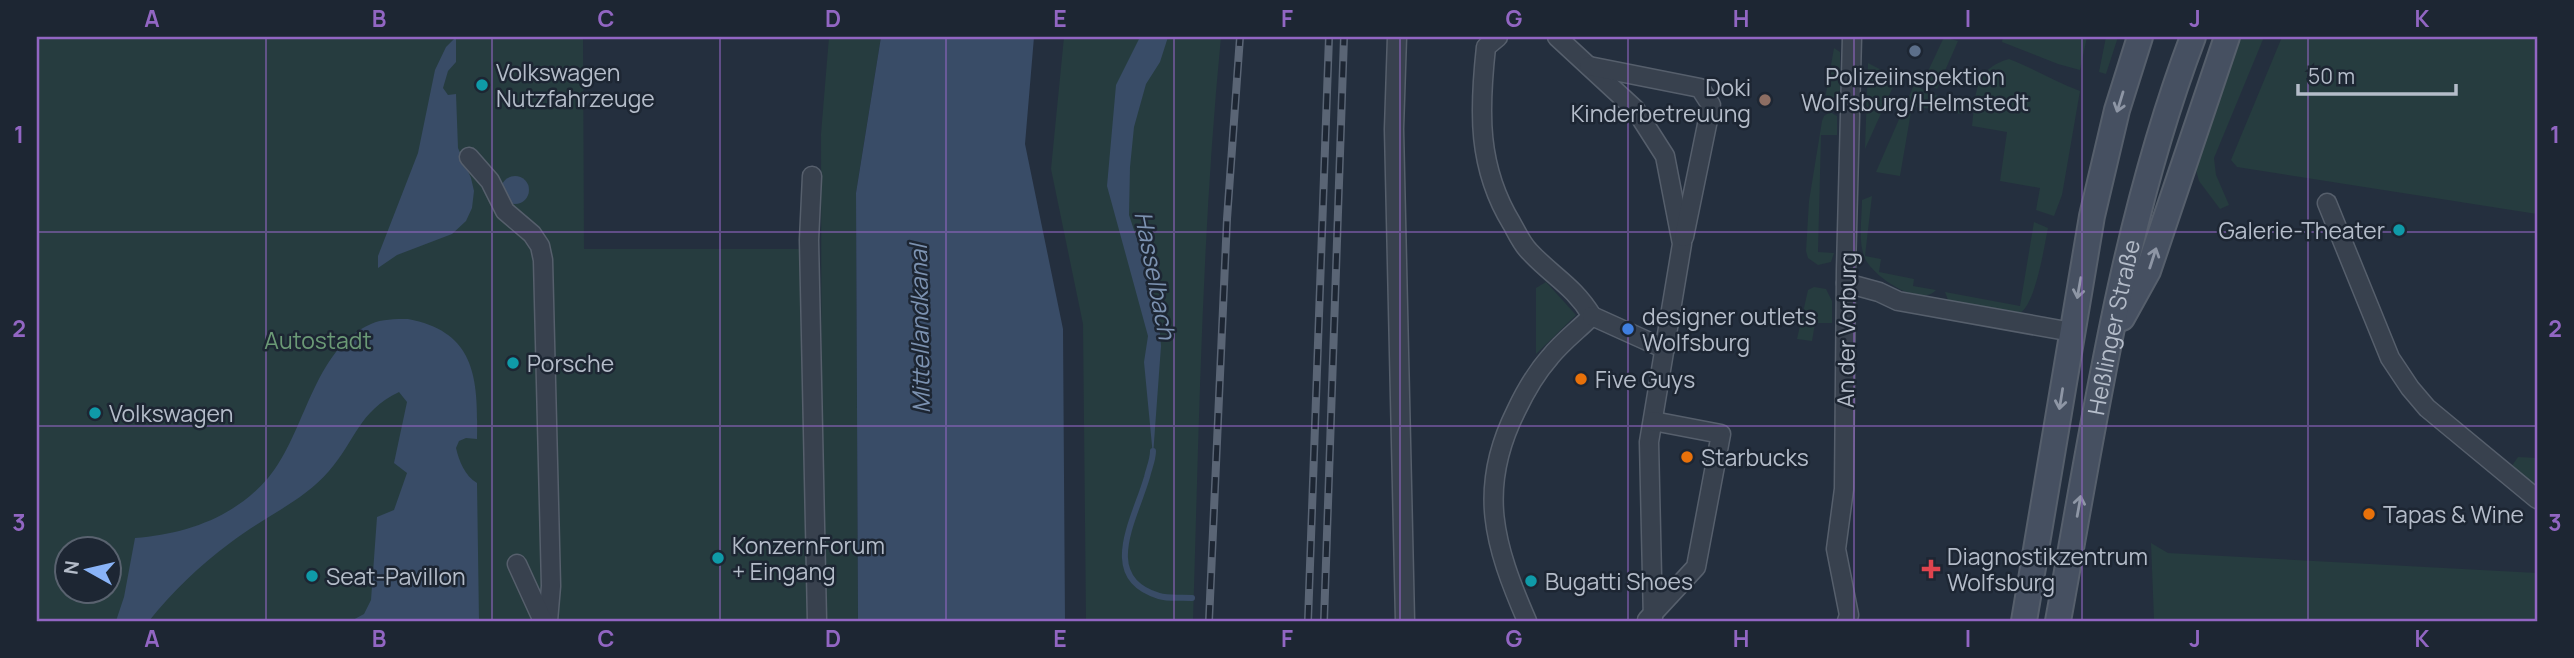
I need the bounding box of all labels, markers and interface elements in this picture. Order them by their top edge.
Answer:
text: A [144,2,160,34]
text: B [372,2,386,34]
text: C [598,2,615,34]
text: D [825,2,841,34]
text: E [1053,2,1067,34]
text: F [1281,2,1293,34]
text: G [1506,2,1523,34]
text: H [1733,2,1749,34]
text: I [1965,2,1971,34]
text: J [2189,2,2201,34]
text: K [2415,2,2430,34]
marker: Polizeiinspektion Wolfsburg/Helmstedt [1907,43,1923,59]
scale bar [2298,52,2455,96]
place label: Volkswagen Nutzfahrzeuge [496,56,655,114]
place label: Polizeiinspektion Wolfsburg/Helmstedt [1801,60,2029,118]
text: 50 m [2308,62,2355,90]
place label: Doki Kinderbetreuung [1571,71,1751,129]
marker: Volkswagen Nutzfahrzeuge [474,77,490,93]
one-way arrow [2112,91,2125,113]
marker: Doki Kinderbetreuung [1757,92,1773,108]
text: 1 [14,118,24,150]
text: 1 [2550,118,2560,150]
water label: Hasselbach [1127,208,1185,343]
place label: Galerie-Theater [2218,214,2385,246]
marker: Galerie-Theater [2391,222,2407,238]
street label: Heßlinger Straße [2079,236,2147,418]
water label: Mittellandkanal [901,241,937,414]
one-way arrow [2148,247,2160,269]
street label: An der Vorburg [1829,252,1863,408]
one-way arrow [2072,276,2085,299]
place label: designer outlets Wolfsburg [1642,300,1817,358]
text: 2 [12,312,26,344]
text: 2 [2548,312,2562,344]
marker: designer outlets Wolfsburg [1620,321,1636,337]
park label: Autostadt [264,324,372,356]
place label: Porsche [527,347,614,379]
marker: Porsche [505,355,521,371]
place label: Five Guys [1595,363,1695,395]
marker: Five Guys [1573,371,1589,387]
one-way arrow [2054,388,2067,410]
place label: Volkswagen [109,397,233,429]
marker: Volkswagen [87,405,103,421]
place label: Starbucks [1701,441,1809,473]
marker: Starbucks [1679,449,1695,465]
one-way arrow [2073,495,2086,518]
place label: Tapas & Wine [2383,498,2524,530]
text: 3 [12,506,26,538]
marker: Tapas & Wine [2361,506,2377,522]
text: 3 [2548,506,2562,538]
place label: KonzernForum + Eingang [732,529,885,587]
north arrow [52,536,122,606]
place label: Diagnostikzentrum Wolfsburg [1947,540,2148,598]
marker: KonzernForum + Eingang [710,550,726,566]
text: N [57,559,85,576]
marker: Diagnostikzentrum Wolfsburg [1921,559,1941,579]
place label: Seat-Pavillon [326,560,466,592]
place label: Bugatti Shoes [1545,565,1693,597]
marker: Seat-Pavillon [304,568,320,584]
marker: Bugatti Shoes [1523,573,1539,589]
text: A [144,622,160,654]
text: B [372,622,386,654]
text: C [598,622,615,654]
text: D [825,622,841,654]
text: E [1053,622,1067,654]
text: F [1281,622,1293,654]
text: G [1506,622,1523,654]
text: H [1733,622,1749,654]
text: I [1965,622,1971,654]
text: J [2189,622,2201,654]
text: K [2415,622,2430,654]

